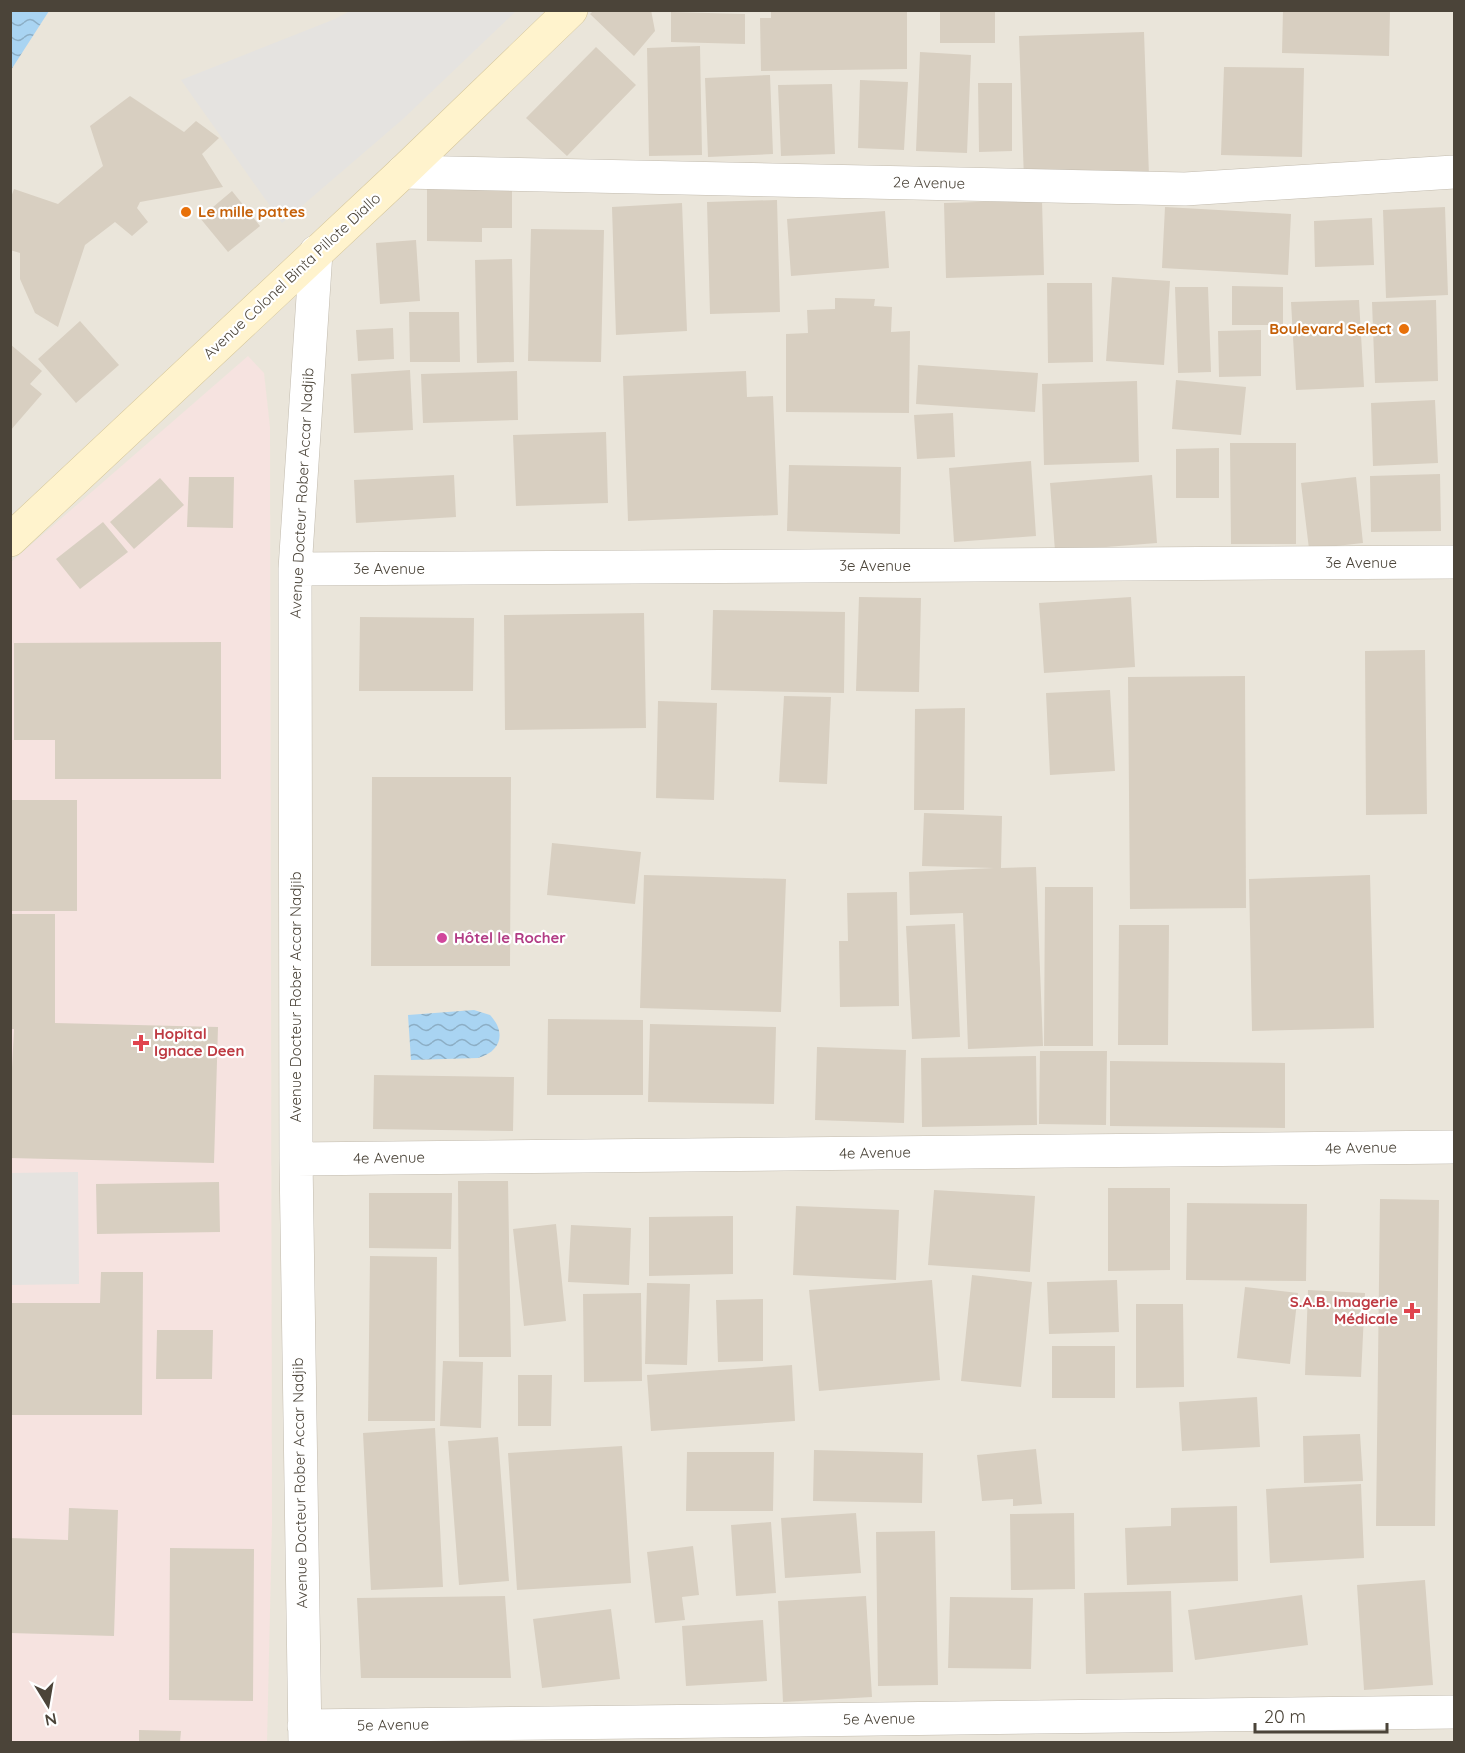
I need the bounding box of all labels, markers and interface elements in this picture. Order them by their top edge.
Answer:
street label: 2e Avenue [893,172,965,193]
street label: Avenue Colonel Binta Pillote Diallo [199,188,384,363]
place label: Le mille pattes [198,202,305,221]
marker: Le mille pattes [179,205,193,219]
place label: Boulevard Select [1269,319,1392,338]
marker: Boulevard Select [1397,322,1411,336]
street label: Avenue Docteur Rober Accar Nadjib [285,367,318,619]
street label: 3e Avenue [1325,553,1397,572]
street label: 3e Avenue [839,556,911,575]
street label: 3e Avenue [353,559,425,578]
street label: Avenue Docteur Rober Accar Nadjib [286,871,305,1123]
place label: Hôtel le Rocher [454,928,566,947]
marker: Hôtel le Rocher [435,931,449,945]
place label: Hopital Ignace Deen [154,1024,244,1060]
marker: Hopital Ignace Deen [132,1034,150,1052]
street label: 4e Avenue [1325,1137,1397,1158]
street label: 4e Avenue [839,1142,911,1163]
street label: 4e Avenue [353,1147,425,1168]
place label: S.A.B. Imagerie Médicale [1290,1292,1398,1328]
marker: S.A.B. Imagerie Médicale [1403,1302,1421,1320]
street label: Avenue Docteur Rober Accar Nadjib [288,1357,311,1609]
north arrow [18,1675,78,1735]
scale bar [1255,1696,1387,1734]
text: 20 m [1264,1705,1306,1728]
street label: 5e Avenue [843,1708,915,1729]
text: N [43,1709,59,1731]
street label: 5e Avenue [357,1714,429,1735]

